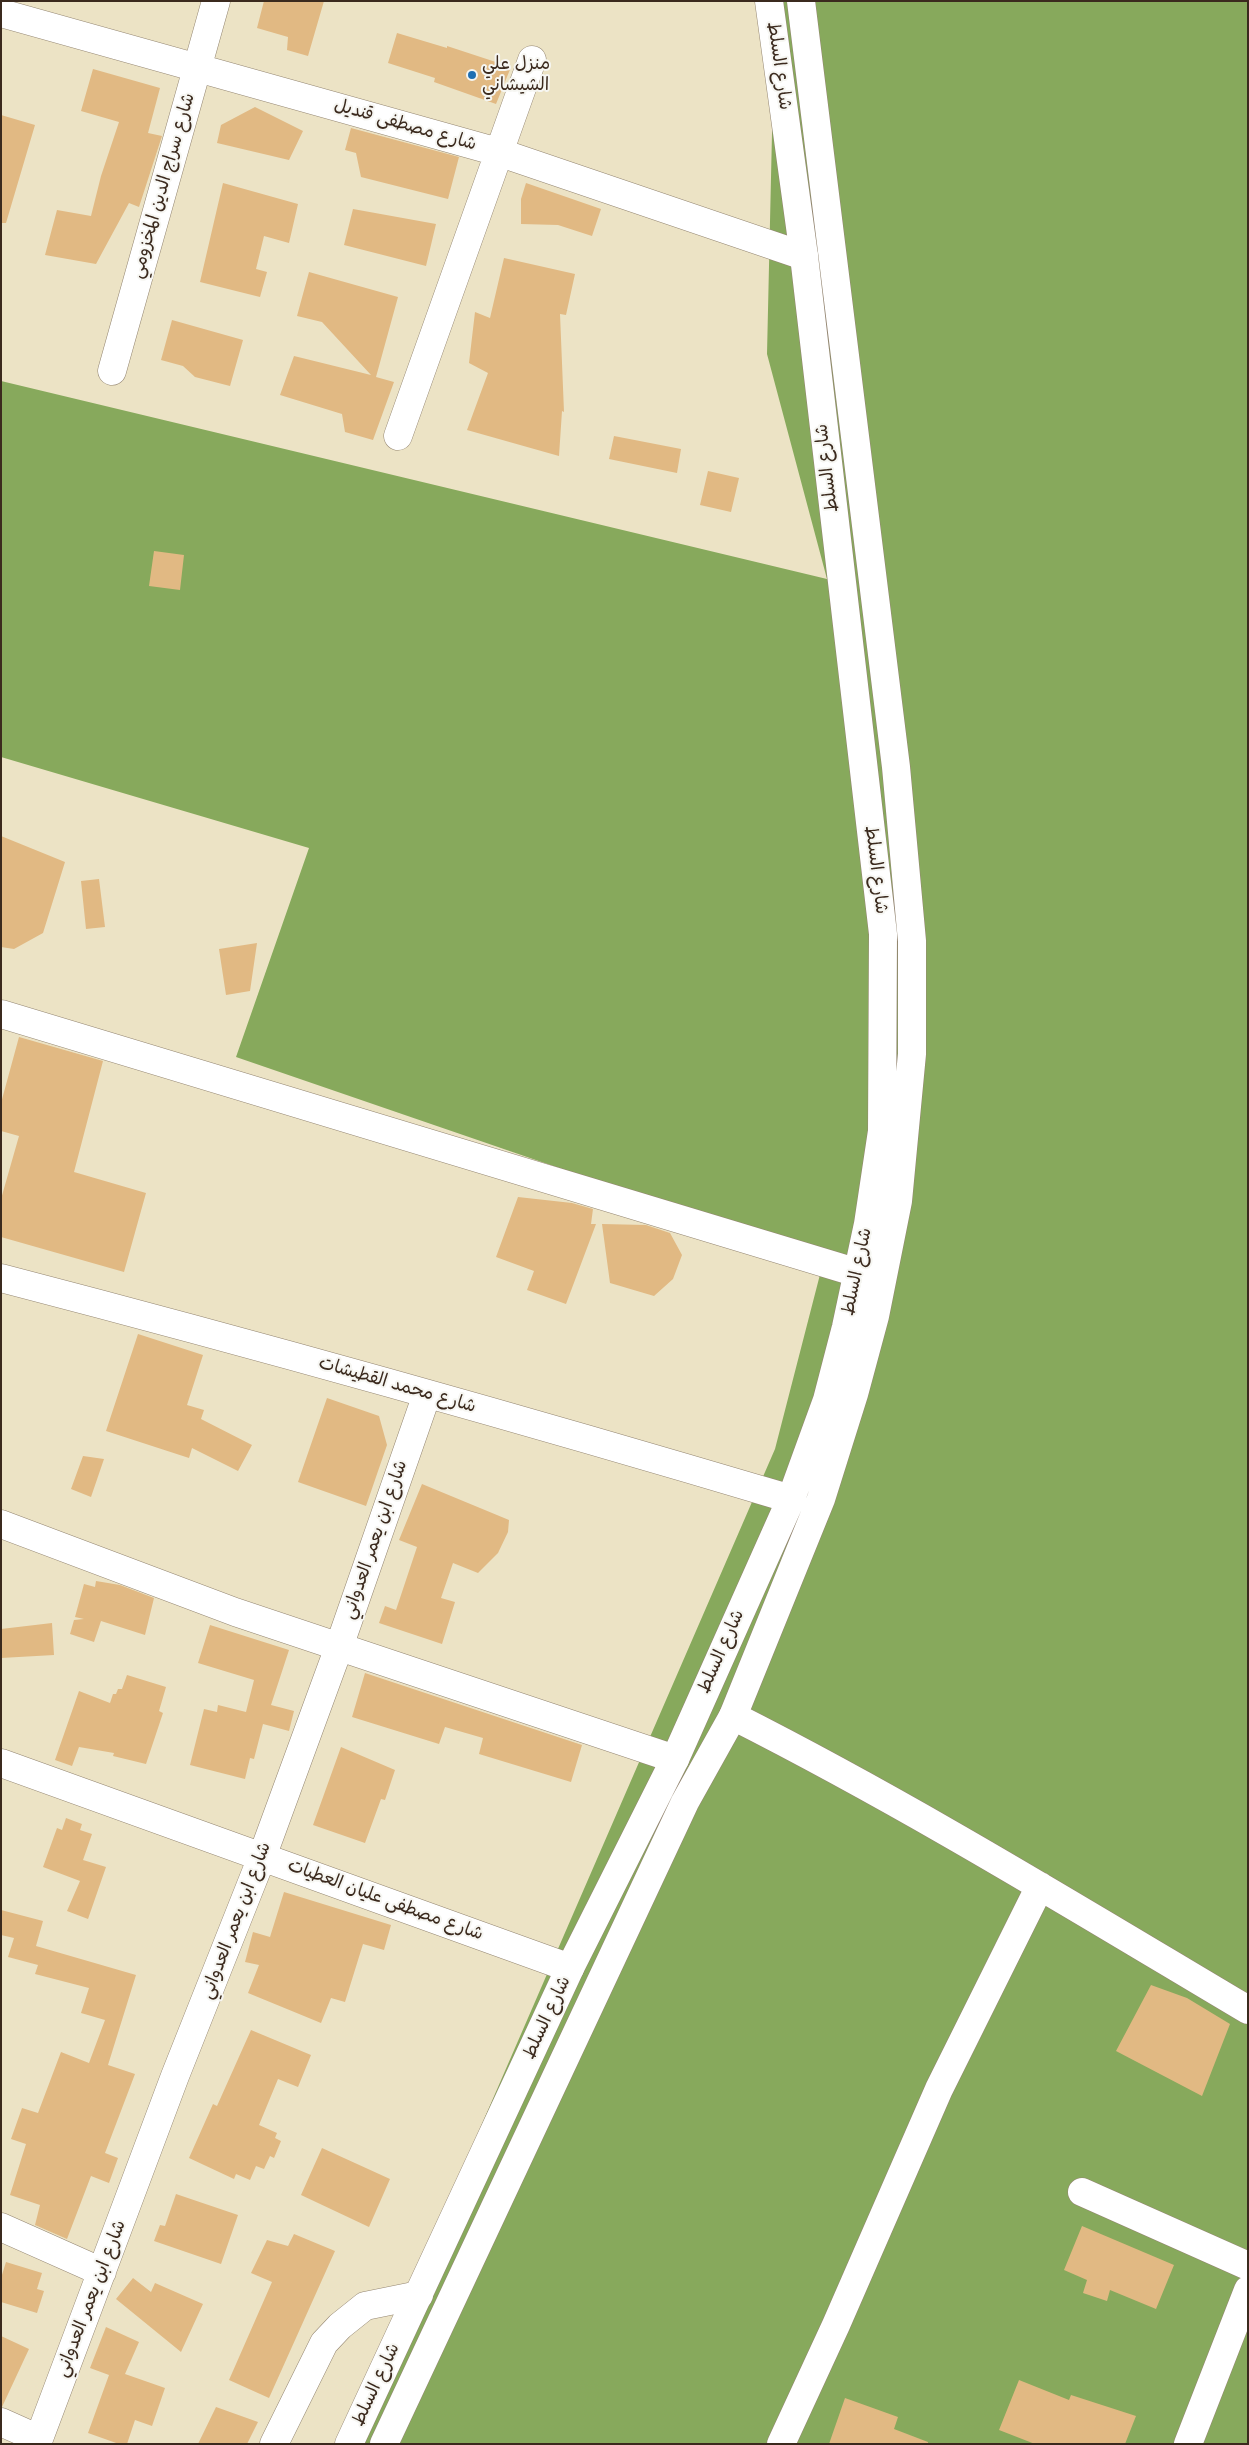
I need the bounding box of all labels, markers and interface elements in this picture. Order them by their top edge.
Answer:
street label: شارع السلط [761,20,795,112]
place label: منزل علي الشيشاني [482,54,550,96]
marker: منزل علي الشيشاني [466,69,478,81]
street label: شارع سراج الدين المخزومي [127,91,201,281]
street label: شارع مصطفى قنديل [331,95,479,157]
street label: شارع السلط [812,423,844,513]
street label: شارع السلط [859,825,891,915]
street label: شارع السلط [838,1226,878,1318]
street label: شارع محمد القطيشات [316,1353,478,1419]
street label: شارع ابن يعمر العدواني [339,1458,413,1622]
street label: شارع السلط [694,1607,750,1697]
street label: شارع ابن يعمر العدواني [197,1839,277,2003]
street label: شارع مصطفى عليان العطيات [284,1856,486,1946]
street label: شارع السلط [519,1973,577,2063]
street label: شارع ابن يعمر العدواني [52,2217,132,2381]
street label: شارع السلط [348,2340,406,2430]

